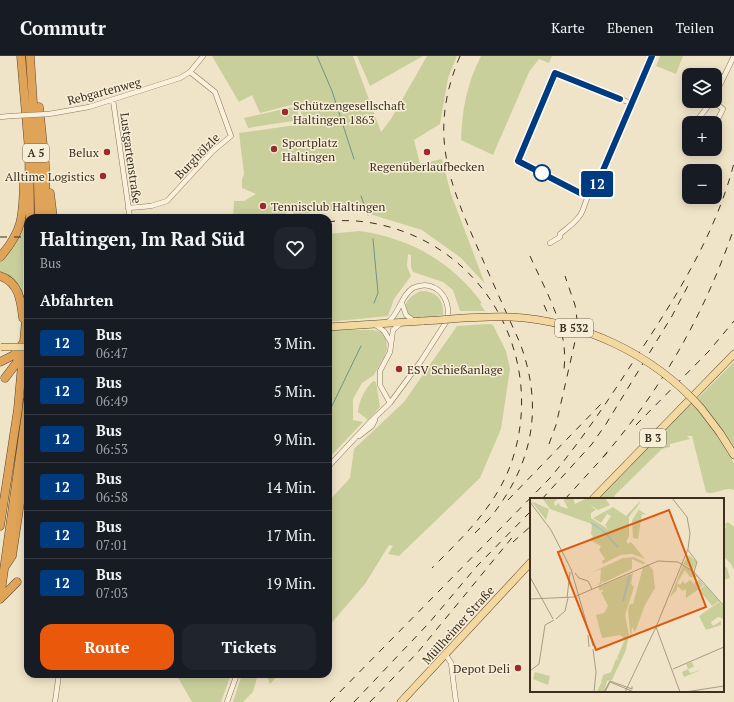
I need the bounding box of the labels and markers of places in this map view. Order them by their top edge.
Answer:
place label: Schützengesellschaft Haltingen 1863 [293,98,406,127]
marker: Schützengesellschaft Haltingen 1863 [280,107,290,117]
place label: Sportplatz Haltingen [282,135,338,164]
marker: Sportplatz Haltingen [269,144,279,154]
place label: Belux [69,145,100,160]
marker: Belux [102,147,112,157]
marker: Regenüberlaufbecken [422,147,432,157]
place label: Regenüberlaufbecken [369,159,485,174]
unlabelled marker [533,164,551,182]
place label: Alltime Logistics [5,169,95,184]
marker: Alltime Logistics [98,171,108,181]
place label: Tennisclub Haltingen [271,199,385,214]
marker: Tennisclub Haltingen [258,201,268,211]
place label: ESV Schießanlage [407,362,503,377]
marker: ESV Schießanlage [394,364,404,374]
place label: Depot Deli [453,661,510,676]
marker: Depot Deli [513,663,523,673]

